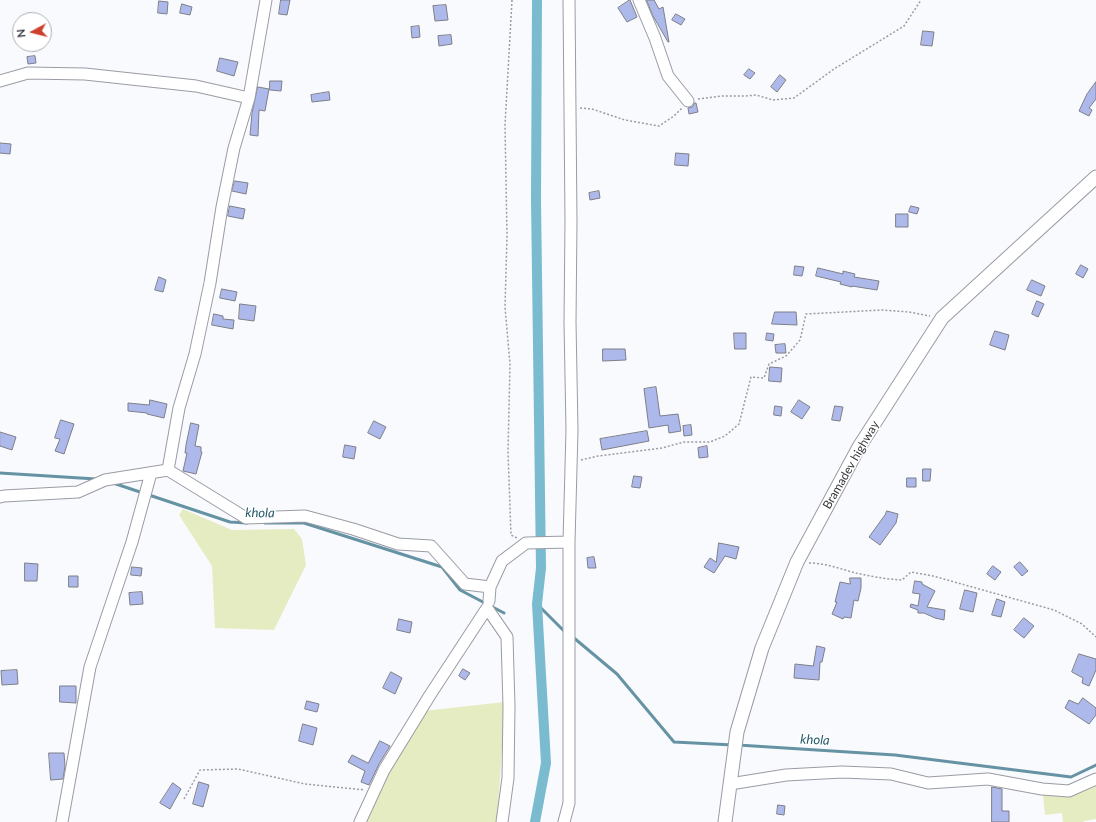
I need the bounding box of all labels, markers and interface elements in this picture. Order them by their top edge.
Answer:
north arrow [12,12,52,52]
text: N [14,28,28,38]
street label: Bramadev highway [820,418,882,512]
water label: khola [245,505,275,521]
water label: khola [800,731,830,749]

